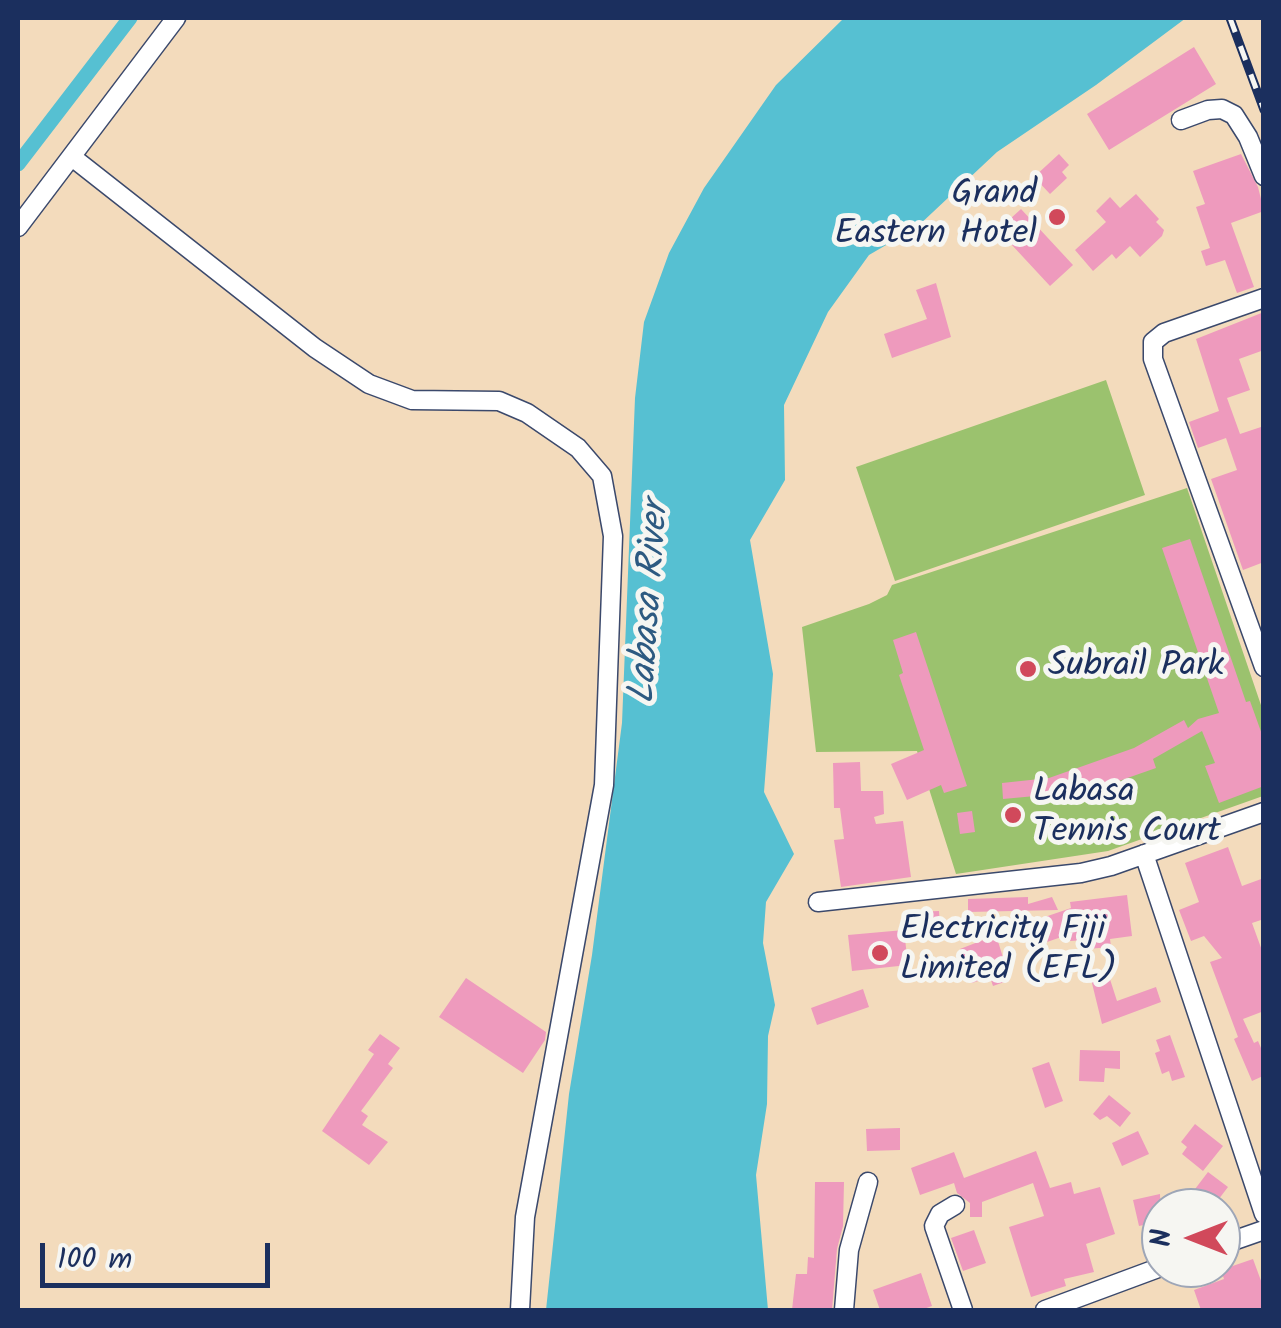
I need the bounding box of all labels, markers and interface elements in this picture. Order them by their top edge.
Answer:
place label: Grand Eastern Hotel [834,176,1037,258]
marker: Grand Eastern Hotel [1046,206,1068,228]
water label: Labasa River [623,500,683,706]
place label: Subrail Park [1048,648,1224,690]
marker: Subrail Park [1017,658,1039,680]
place label: Labasa Tennis Court [1033,774,1221,856]
marker: Labasa Tennis Court [1002,804,1024,826]
place label: Electricity Fiji Limited (EFL) [900,912,1117,994]
marker: Electricity Fiji Limited (EFL) [869,942,891,964]
north arrow [1141,1188,1241,1288]
scale bar [45,1223,275,1285]
text: N [1140,1229,1185,1247]
text: 100 m [57,1236,132,1284]

